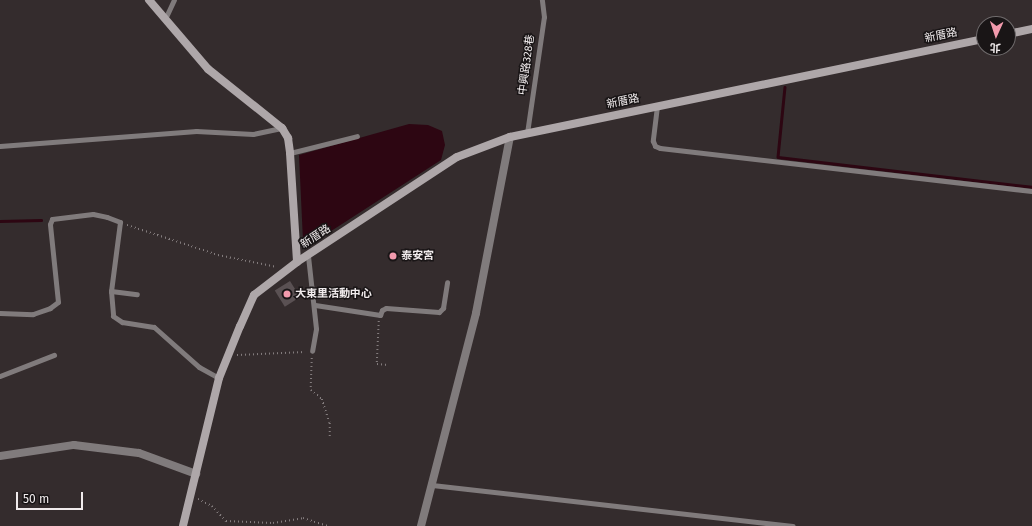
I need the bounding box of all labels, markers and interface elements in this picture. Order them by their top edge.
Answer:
north arrow [976,16,1016,56]
street label: 新厝路 [923,26,959,46]
street label: 中興路328巷 [516,34,538,96]
text: 北 [990,41,1001,54]
street label: 新厝路 [605,92,641,112]
street label: 新厝路 [299,222,333,252]
place label: 泰安宮 [401,249,434,263]
marker: 泰安宮 [388,251,398,261]
place label: 大東里活動中心 [295,287,372,301]
marker: 大東里活動中心 [282,289,292,299]
scale bar [18,484,85,510]
text: 50 m [23,492,49,506]

